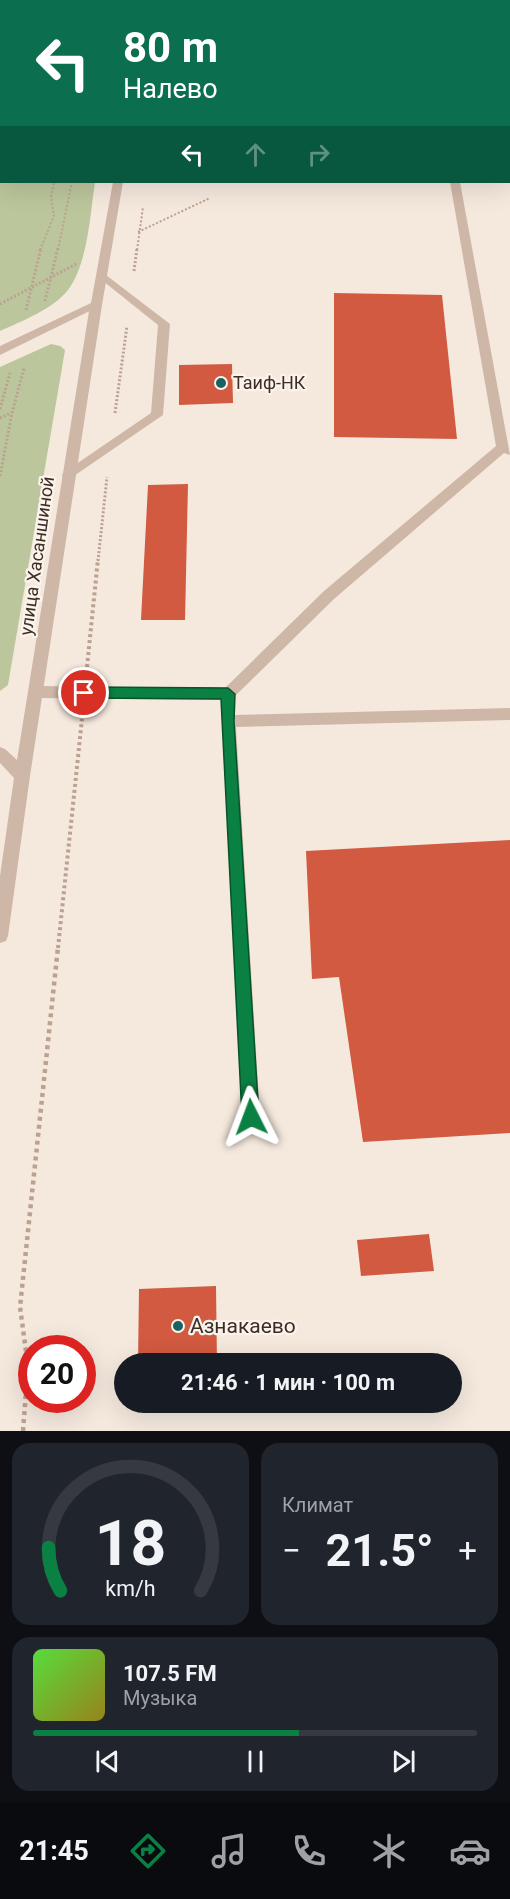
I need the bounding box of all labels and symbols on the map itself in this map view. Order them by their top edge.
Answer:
place label: Таиф-НК [233,372,306,393]
marker: Таиф-НК [214,376,228,390]
street label: улица Хасаншиной [15,475,58,637]
pin [58,667,109,718]
position arrow [219,1085,283,1149]
place label: Азнакаево [190,1314,296,1338]
marker: Азнакаево [171,1319,185,1333]
speed limit sign: 20 [18,1335,96,1413]

